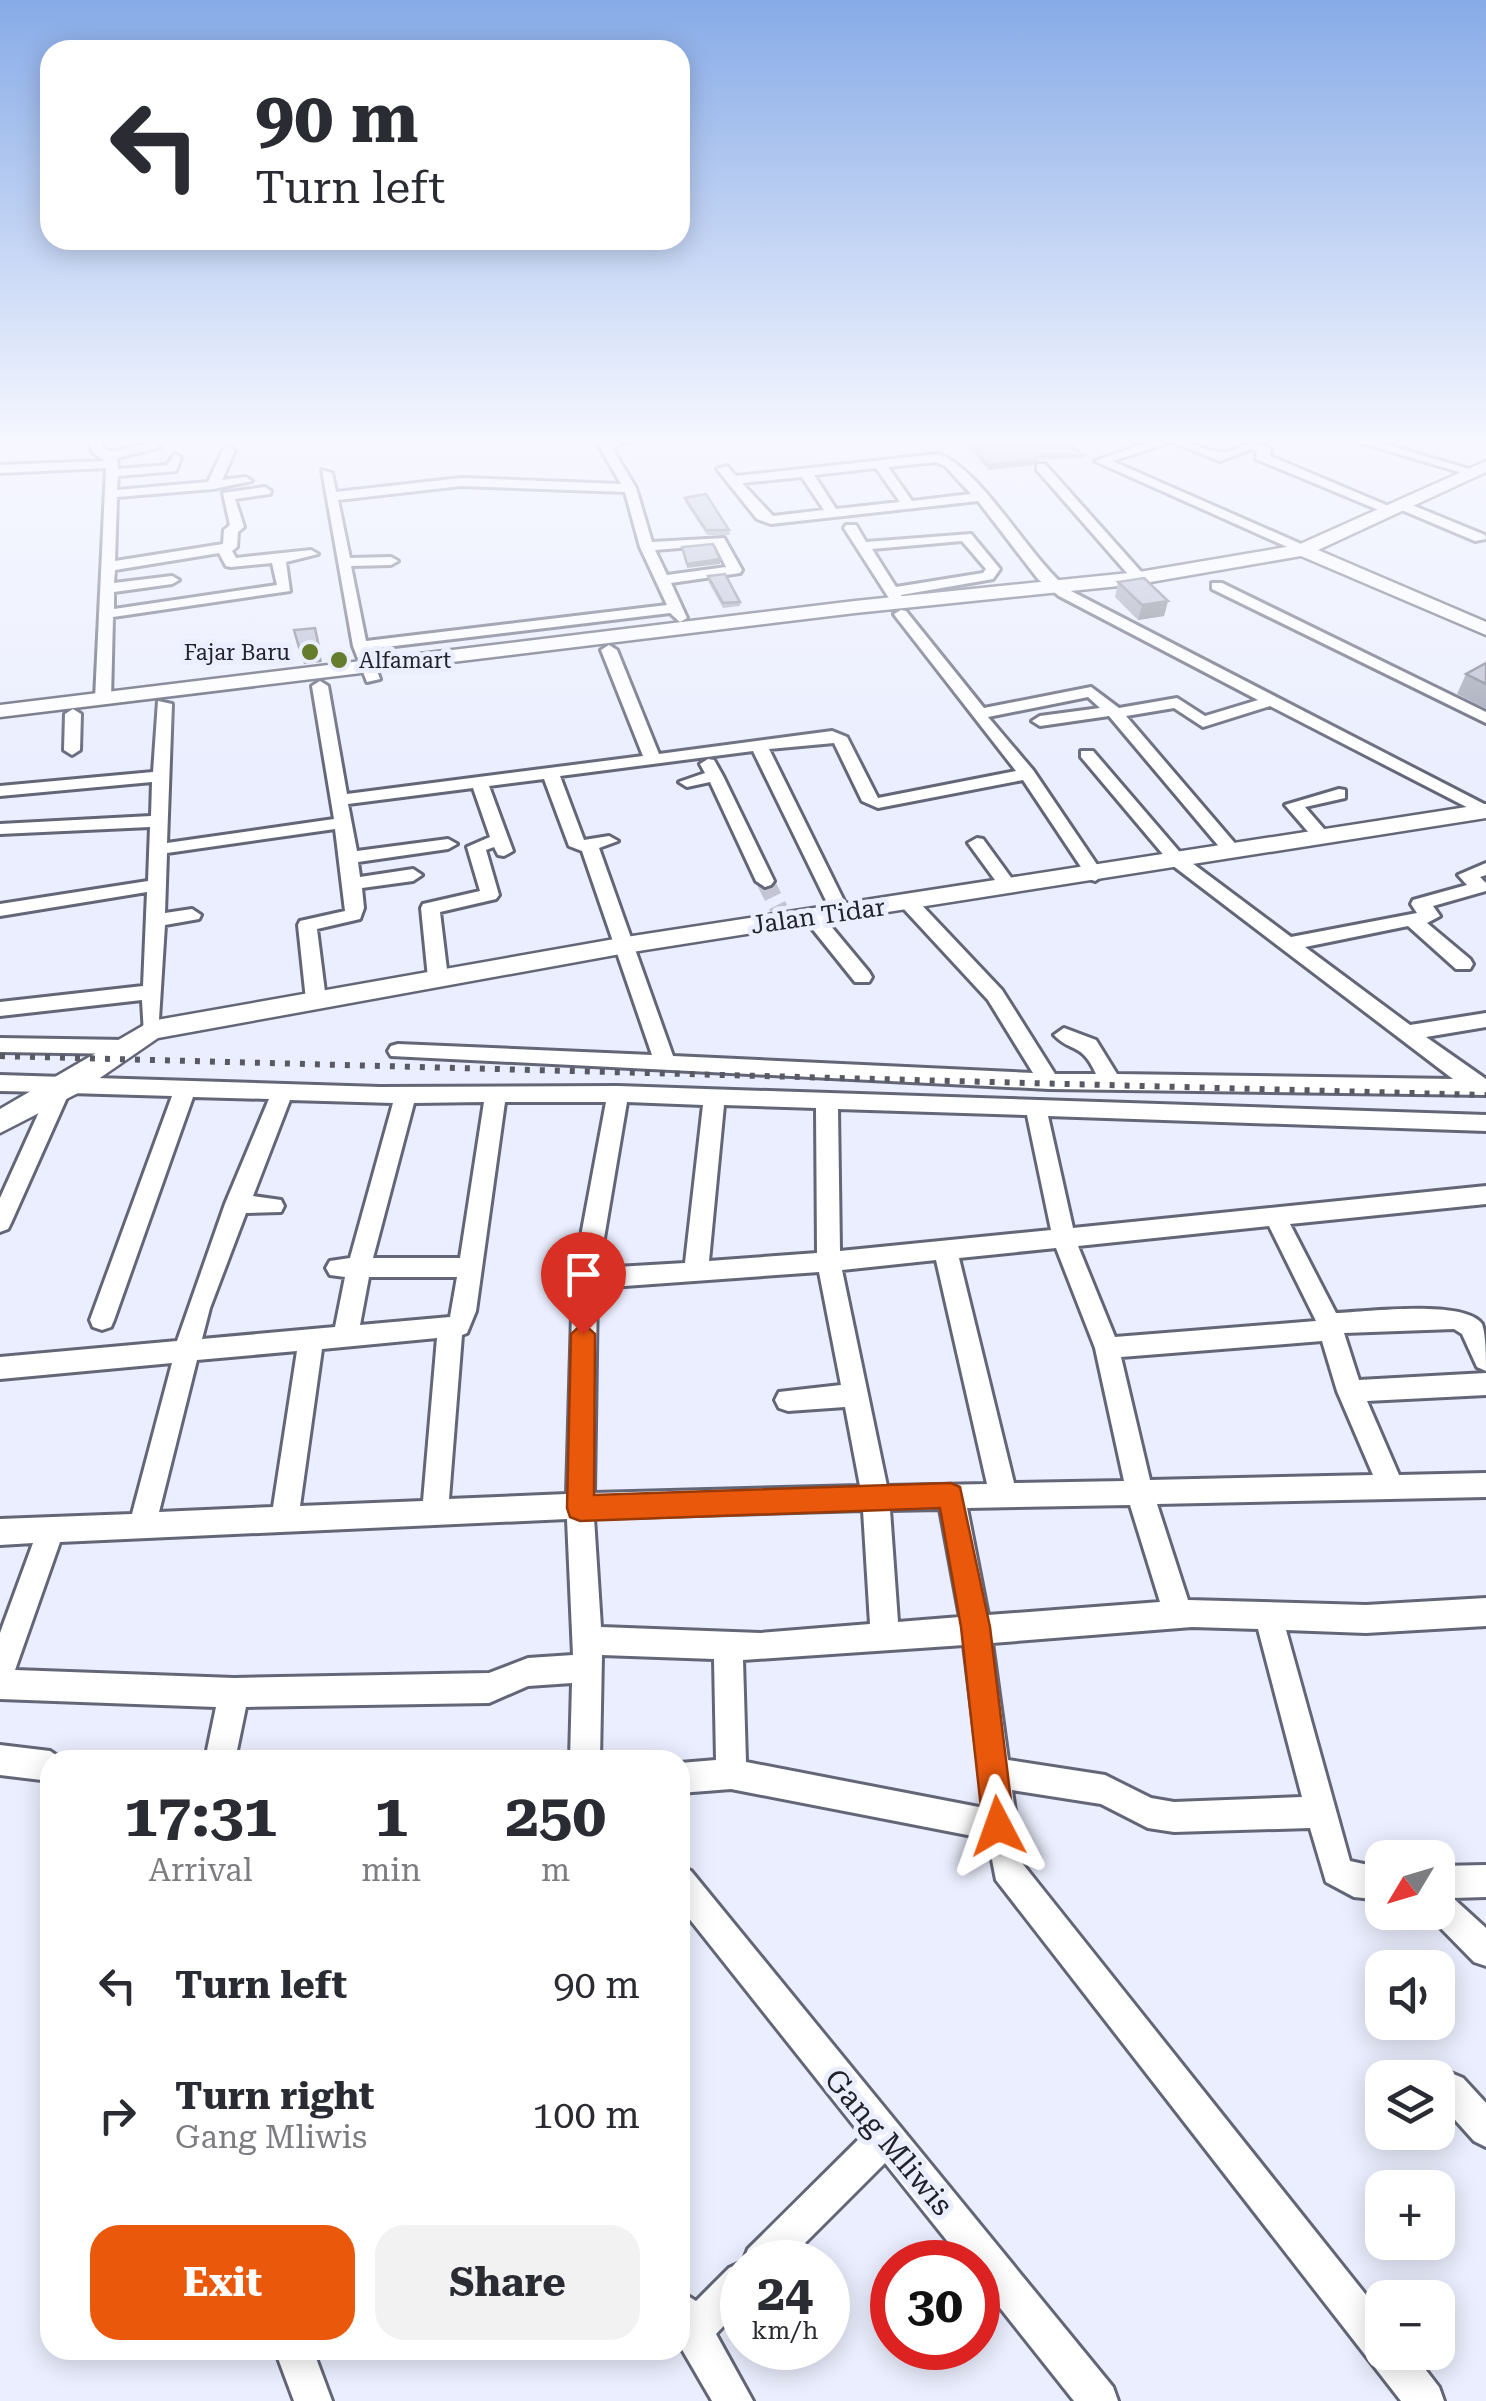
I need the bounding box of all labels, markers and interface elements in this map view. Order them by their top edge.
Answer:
text: 90 m [255,77,419,159]
icon: left [90,80,220,210]
text: Turn left [255,161,445,214]
place label: Fajar Baru [184,640,290,665]
marker: Fajar Baru [299,641,321,663]
place label: Alfamart [359,648,451,673]
marker: Alfamart [328,649,350,671]
street label: Jalan Tidar [749,892,887,940]
pin [541,1232,626,1335]
icon: arrive [556,1247,611,1302]
position arrow [946,1774,1050,1878]
text: 17:31 [124,1780,277,1851]
text: 1 [374,1780,408,1851]
text: 250 [505,1780,606,1851]
north arrow [1365,1840,1455,1930]
map controls [1365,1840,1455,2370]
text: Arrival [149,1851,253,1889]
text: min [361,1851,421,1889]
text: m [541,1851,570,1889]
button: sound [1365,1950,1455,2040]
icon: left [90,1958,145,2013]
text: Turn left [175,1963,347,2007]
text: 90 m [553,1963,640,2007]
button: layers [1365,2060,1455,2150]
street label: Gang Mliwis [818,2062,960,2222]
text: Turn right [175,2074,374,2118]
icon: right [90,2088,145,2143]
text: 100 m [532,2093,640,2137]
text: Gang Mliwis [175,2118,367,2156]
button: + [1365,2170,1455,2260]
button: Exit [90,2225,355,2340]
button: Share [375,2225,640,2340]
speed limit sign: 30 [870,2240,1000,2370]
text: 24 [757,2264,813,2322]
button: − [1365,2280,1455,2370]
text: km/h [752,2316,818,2345]

